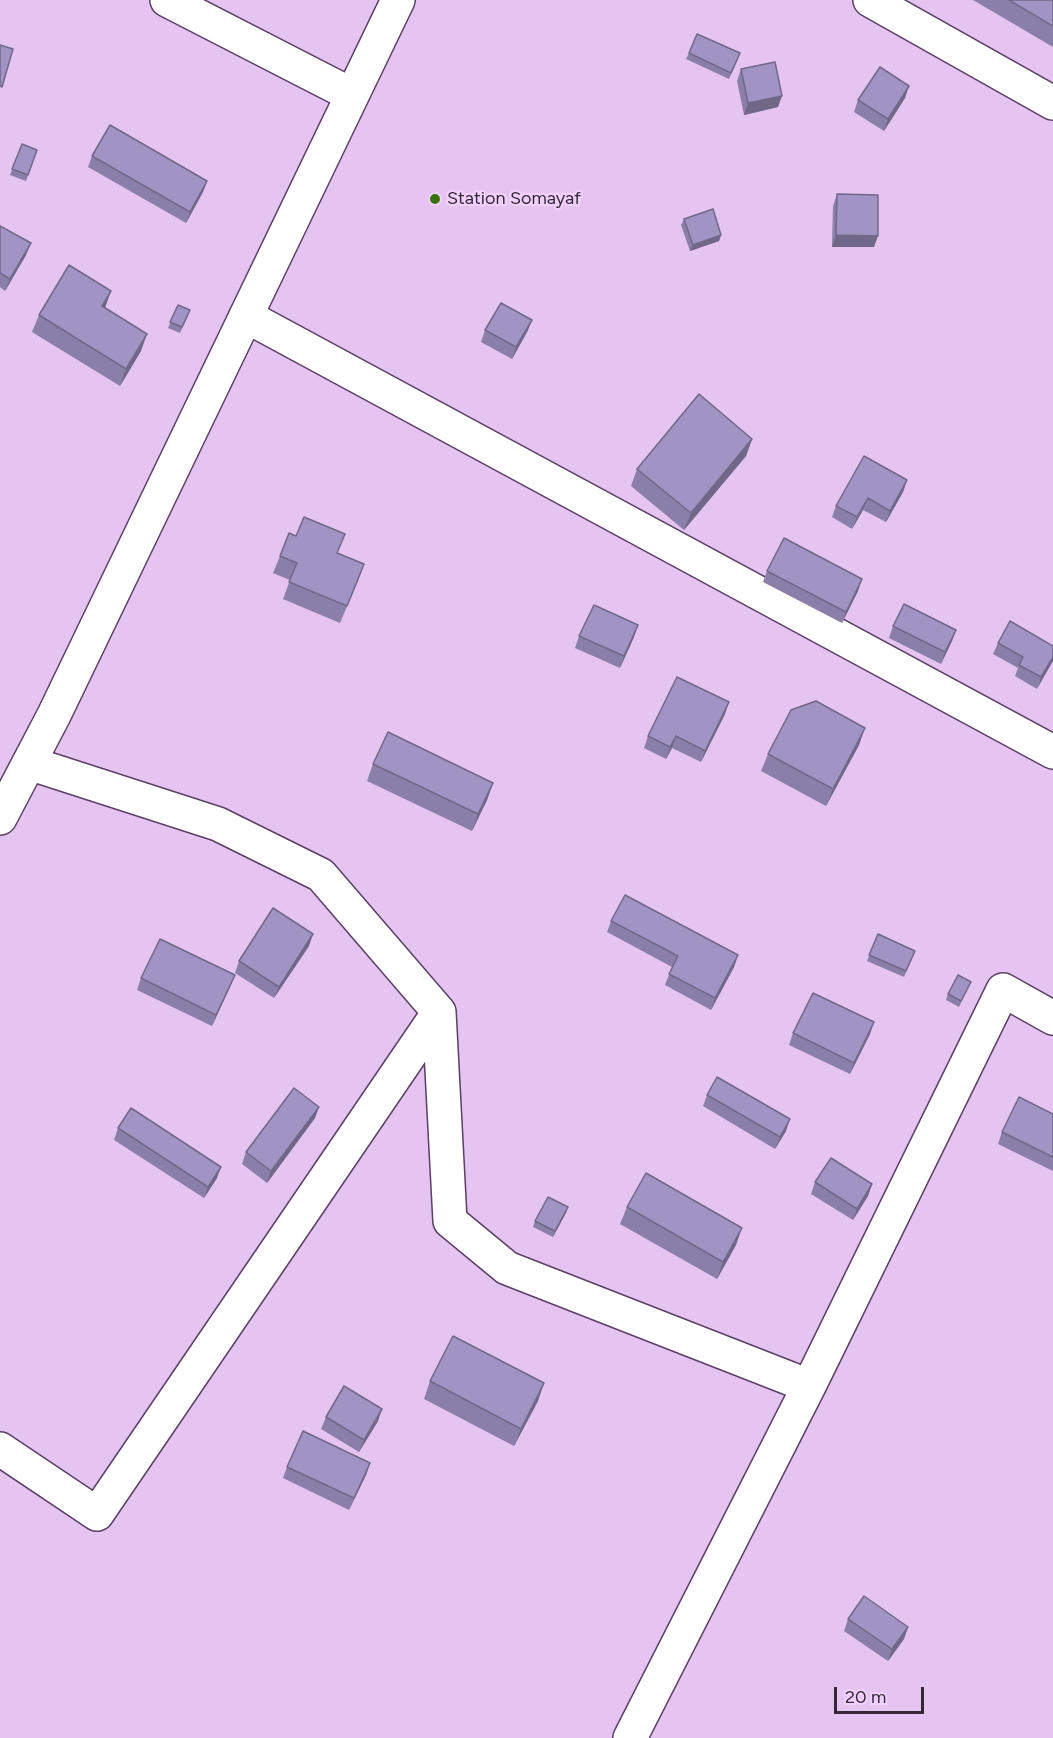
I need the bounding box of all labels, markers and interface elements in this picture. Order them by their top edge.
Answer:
place label: Station Somayaf [447,188,581,210]
marker: Station Somayaf [428,192,442,206]
scale bar [837,1675,927,1713]
text: 20 m [845,1686,886,1708]

